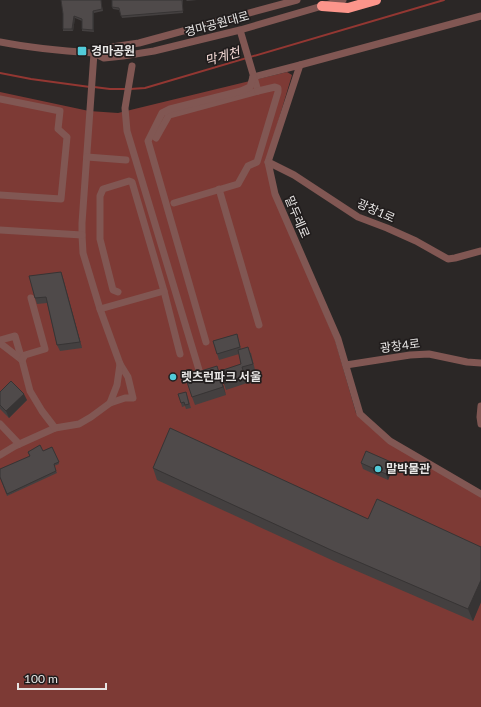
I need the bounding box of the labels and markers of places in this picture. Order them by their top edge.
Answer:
place label: 경마공원 [91,43,135,58]
marker: 경마공원 [76,45,88,57]
place label: 렛츠런파크 서울 [181,369,261,384]
marker: 렛츠런파크 서울 [168,372,178,382]
place label: 말박물관 [386,461,430,476]
marker: 말박물관 [373,464,383,474]

